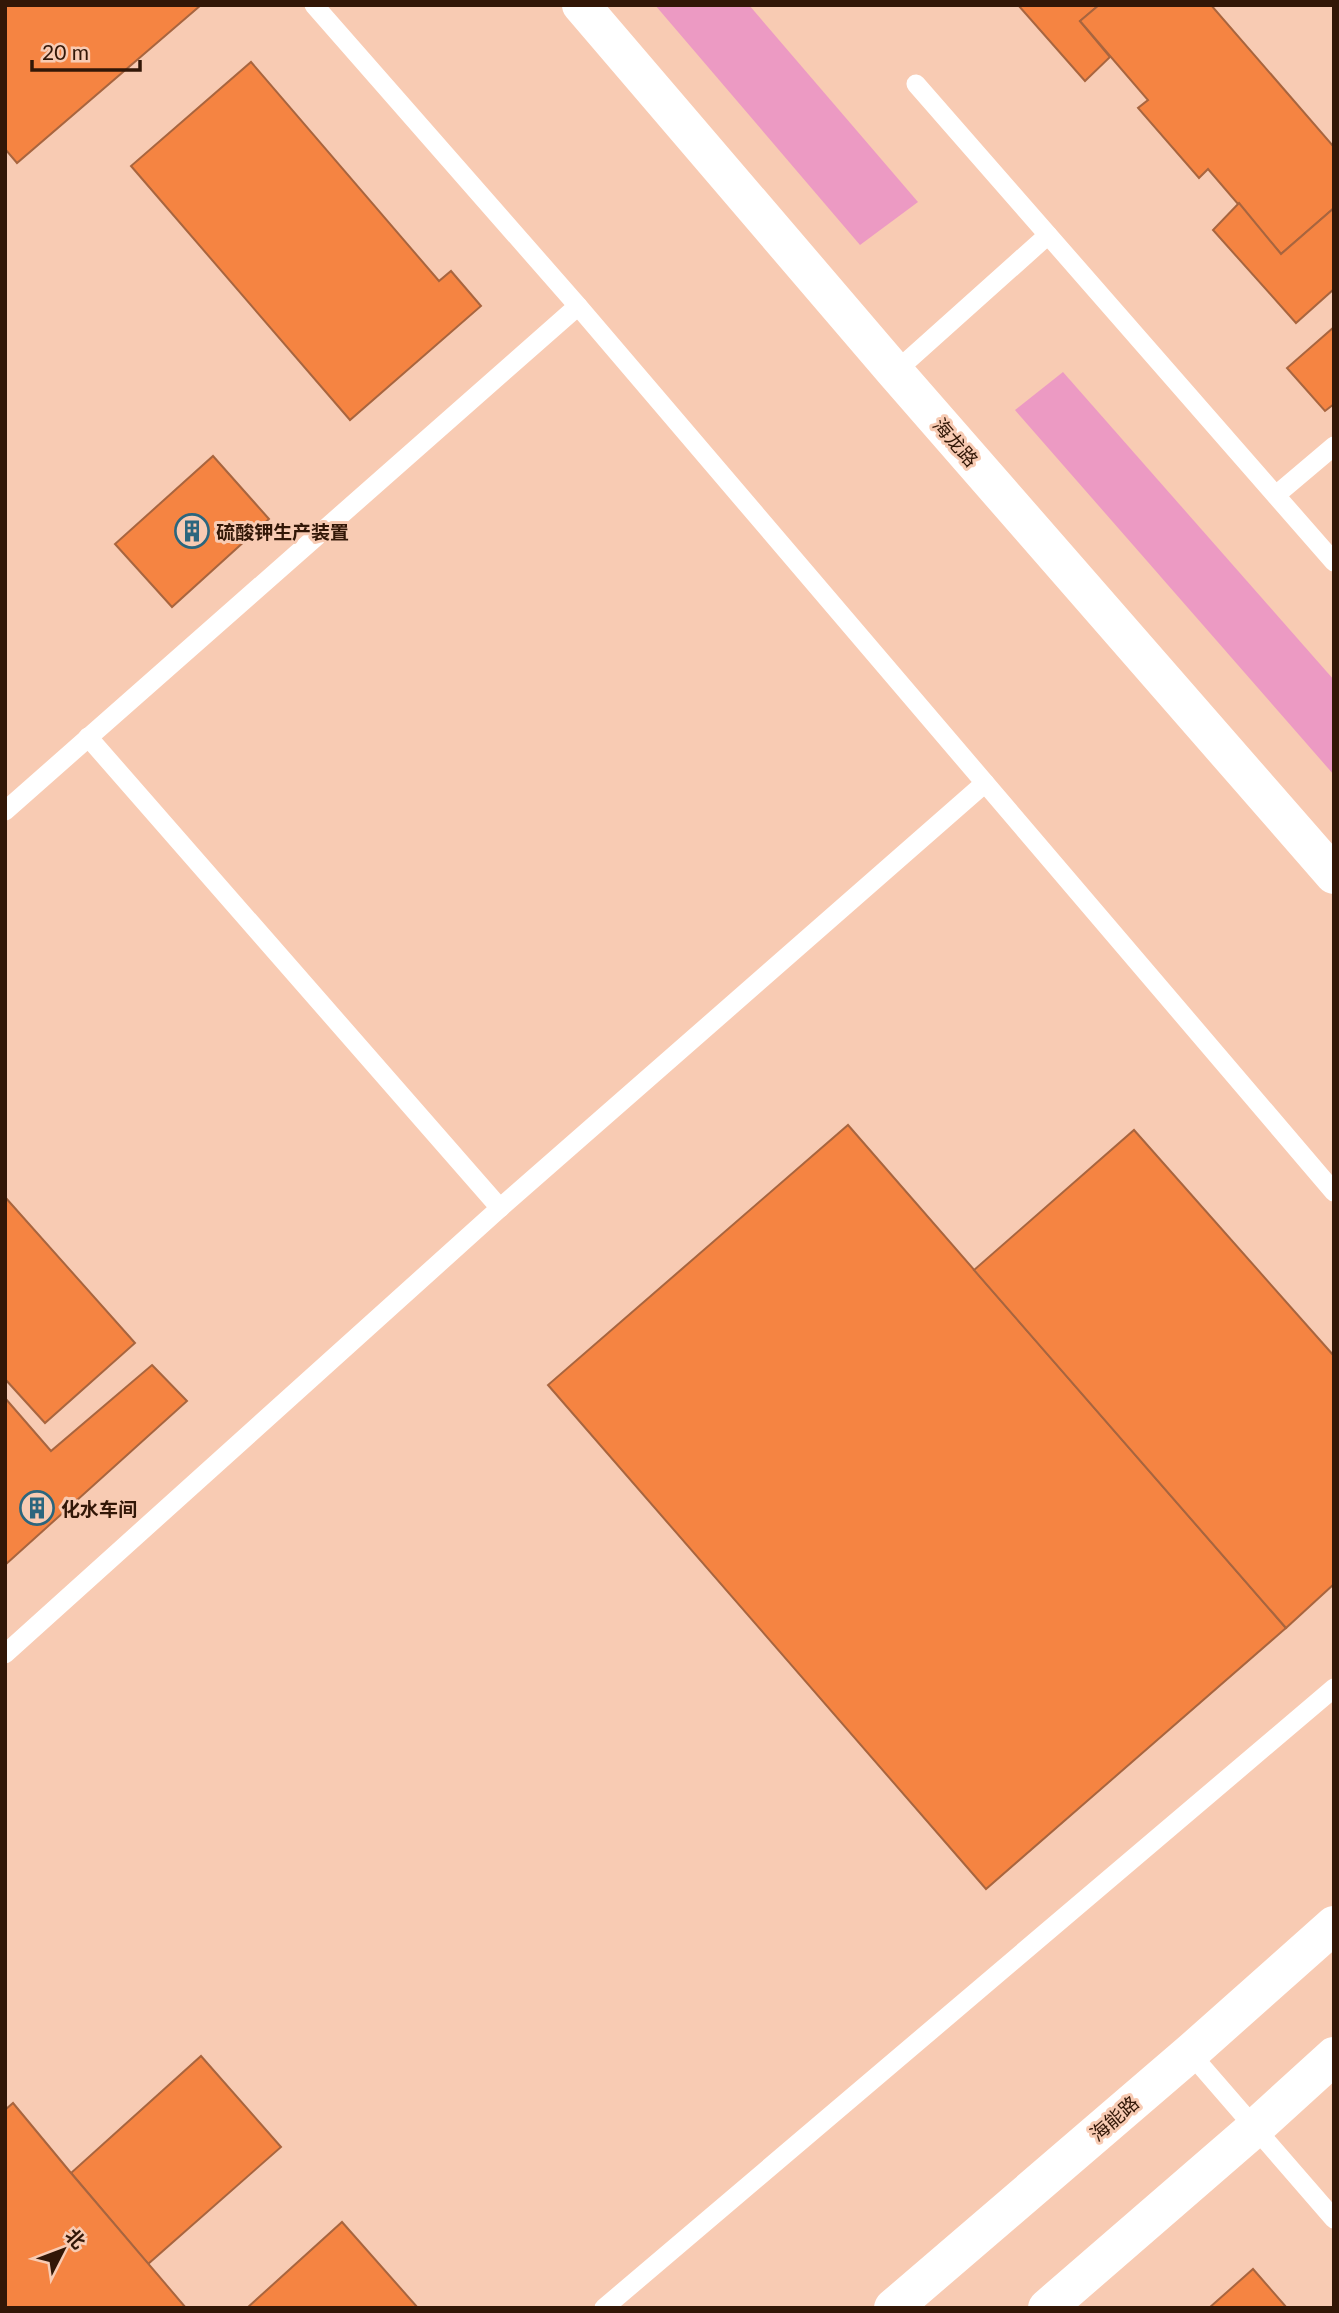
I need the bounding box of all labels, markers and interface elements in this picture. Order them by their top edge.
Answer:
scale bar [32,28,140,72]
text: 20 m [42,39,89,64]
street label: 海龙路 [929,413,983,471]
building icon: 硫酸钾生产装置 [173,512,211,550]
place label: 硫酸钾生产装置 [216,520,349,543]
building icon: 化水车间 [18,1489,56,1527]
place label: 化水车间 [61,1497,137,1520]
street label: 海能路 [1085,2091,1143,2145]
north arrow [28,2215,98,2285]
text: 北 [61,2224,91,2253]

